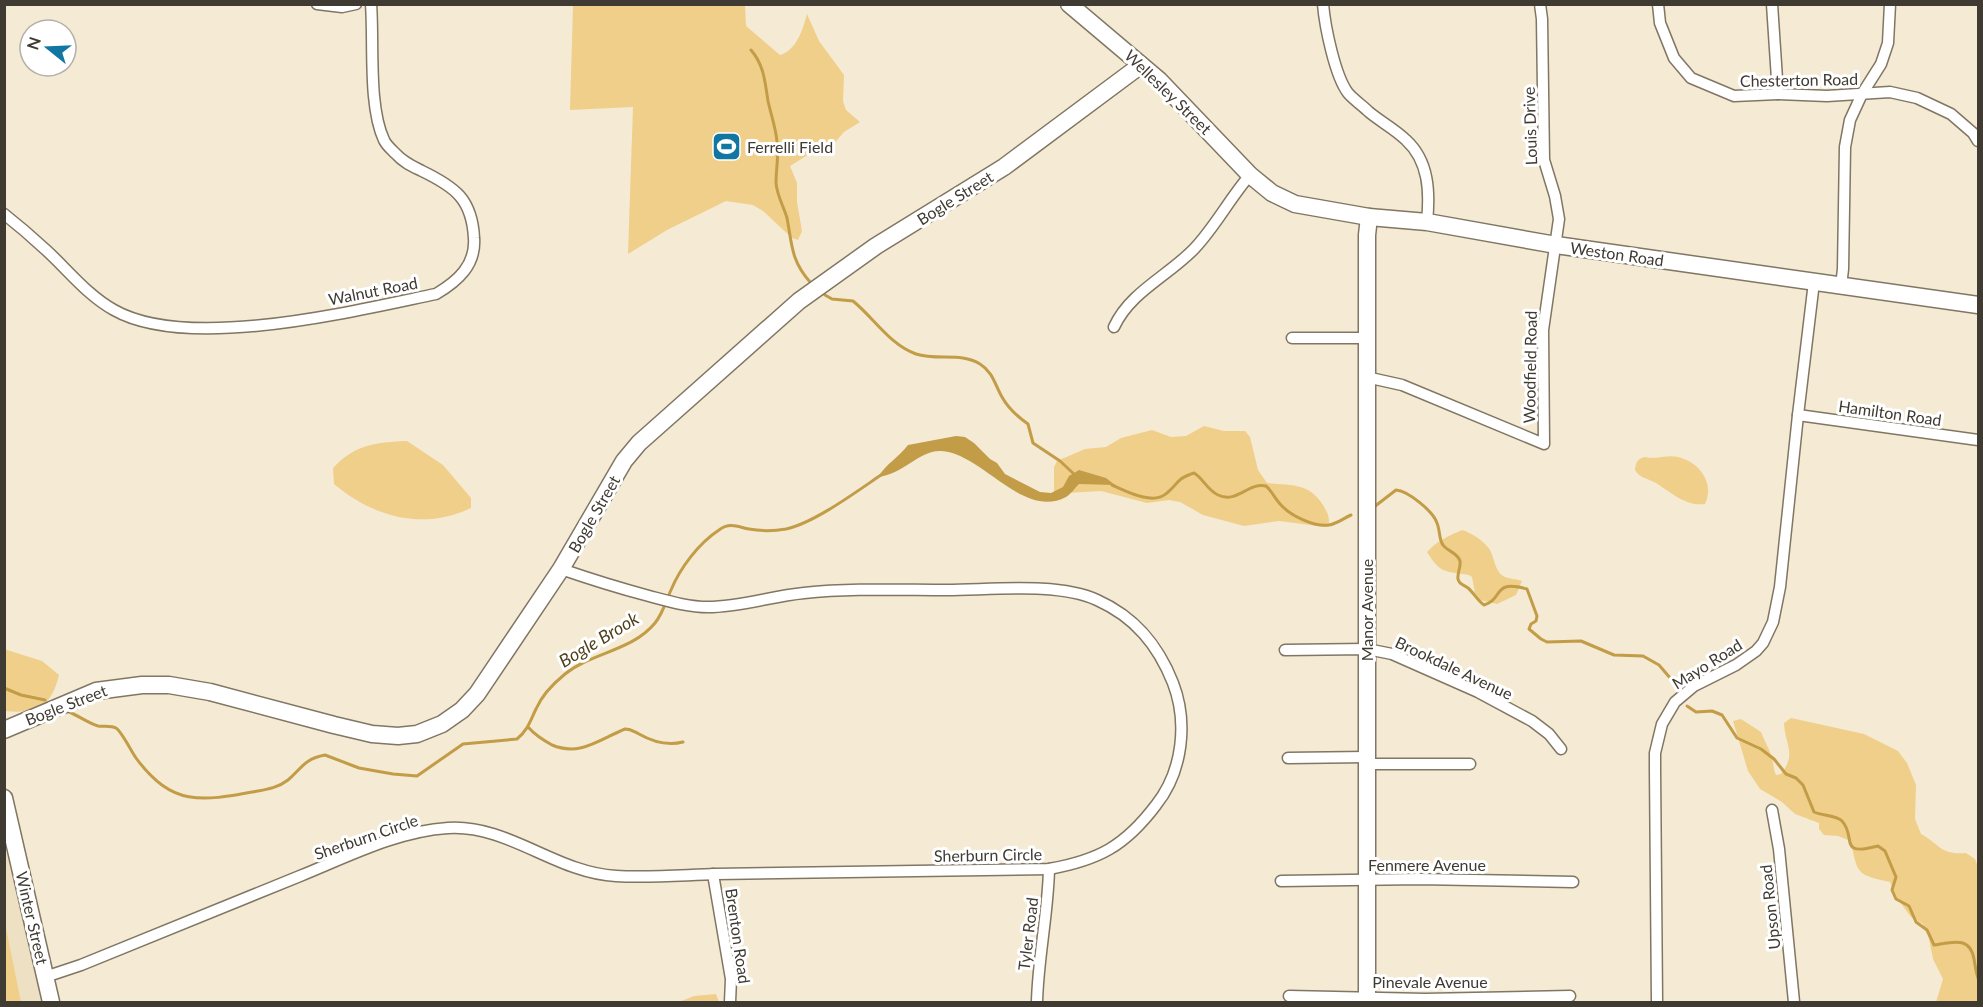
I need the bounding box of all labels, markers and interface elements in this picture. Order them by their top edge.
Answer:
north arrow [18,18,78,78]
text: N [22,34,44,52]
street label: Wellesley Street [1121,46,1216,138]
street label: Chesterton Road [1740,69,1858,90]
street label: Louis Drive [1519,86,1540,166]
sports icon: Ferrelli Field [710,131,742,163]
place label: Ferrelli Field [747,137,833,156]
street label: Bogle Street [913,167,996,228]
street label: Weston Road [1569,238,1665,269]
street label: Walnut Road [327,273,419,308]
street label: Woodfield Road [1519,310,1540,424]
street label: Hamilton Road [1837,396,1943,429]
street label: Bogle Street [564,472,623,556]
street label: Manor Avenue [1357,559,1376,661]
water label: Bogle Brook [555,606,643,672]
street label: Brookdale Avenue [1393,632,1516,703]
street label: Mayo Road [1668,635,1745,693]
street label: Bogle Street [22,680,110,729]
street label: Sherburn Circle [312,810,420,863]
street label: Sherburn Circle [934,844,1042,865]
street label: Fenmere Avenue [1368,855,1486,874]
street label: Upson Road [1756,864,1783,950]
street label: Winter Street [13,869,52,967]
street label: Brenton Road [722,887,755,985]
street label: Tyler Road [1014,896,1041,972]
street label: Pinevale Avenue [1372,972,1488,991]

